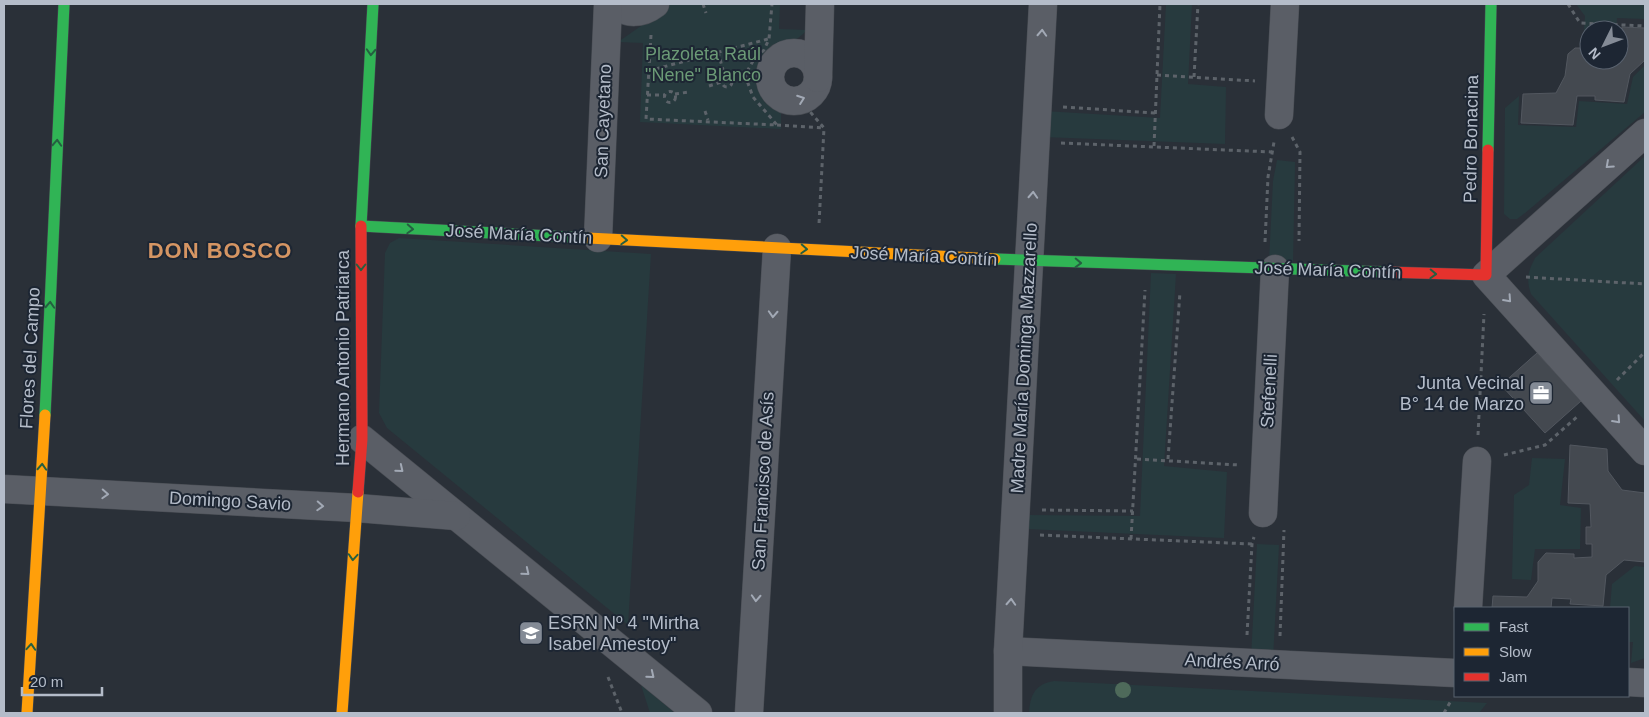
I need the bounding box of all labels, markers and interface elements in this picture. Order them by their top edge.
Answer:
north arrow [1579,20,1629,70]
one-way arrow [1036,28,1047,36]
park label: Plazoleta Raúl "Nene" Blanco [645,44,761,85]
text: N [1585,45,1604,63]
one-way arrow [365,49,376,57]
street label: San Cayetano [591,64,615,178]
street label: Pedro Bonacina [1460,74,1482,203]
one-way arrow [796,95,805,105]
one-way arrow [52,139,63,147]
one-way arrow [1605,159,1614,168]
one-way arrow [1027,191,1038,199]
street label: José María Contín [445,220,593,248]
street label: Madre María Dominga Mazzarello [1007,222,1041,494]
one-way arrow [406,223,414,234]
one-way arrow [621,234,629,245]
district label: DON BOSCO [148,238,292,263]
street label: José María Contín [850,242,998,270]
one-way arrow [800,244,808,255]
street label: Hermano Antonio Patriarca [333,249,353,466]
one-way arrow [1074,257,1082,268]
street label: José María Contín [1254,257,1402,283]
one-way arrow [356,264,366,271]
one-way arrow [1429,268,1437,279]
street label: Flores del Campo [16,287,44,429]
one-way arrow [1502,294,1511,303]
one-way arrow [44,301,55,309]
one-way arrow [768,310,779,318]
street label: Stefenelli [1257,353,1281,429]
place label: Junta Vecinal B° 14 de Marzo [1400,373,1524,414]
office icon: Junta Vecinal B° 14 de Marzo [1528,380,1554,406]
street label: San Francisco de Asís [748,391,778,571]
one-way arrow [1612,415,1621,424]
one-way arrow [37,463,47,471]
one-way arrow [394,464,403,472]
street label: Domingo Savio [169,488,291,514]
one-way arrow [101,489,109,500]
one-way arrow [316,500,324,511]
one-way arrow [348,553,359,561]
one-way arrow [520,567,529,576]
one-way arrow [750,595,761,603]
one-way arrow [1005,598,1016,606]
legend [1454,607,1629,697]
place label: ESRN Nº 4 "Mirtha Isabel Amestoy" [548,613,700,654]
text: Fast [1499,618,1529,635]
school or university icon: ESRN Nº 4 "Mirtha Isabel Amestoy" [518,620,544,646]
one-way arrow [26,643,37,651]
text: Slow [1499,643,1532,660]
street label: Andrés Arró [1184,650,1280,674]
scale bar [22,664,102,696]
text: Jam [1499,668,1527,685]
one-way arrow [646,670,655,679]
text: 20 m [30,673,63,690]

